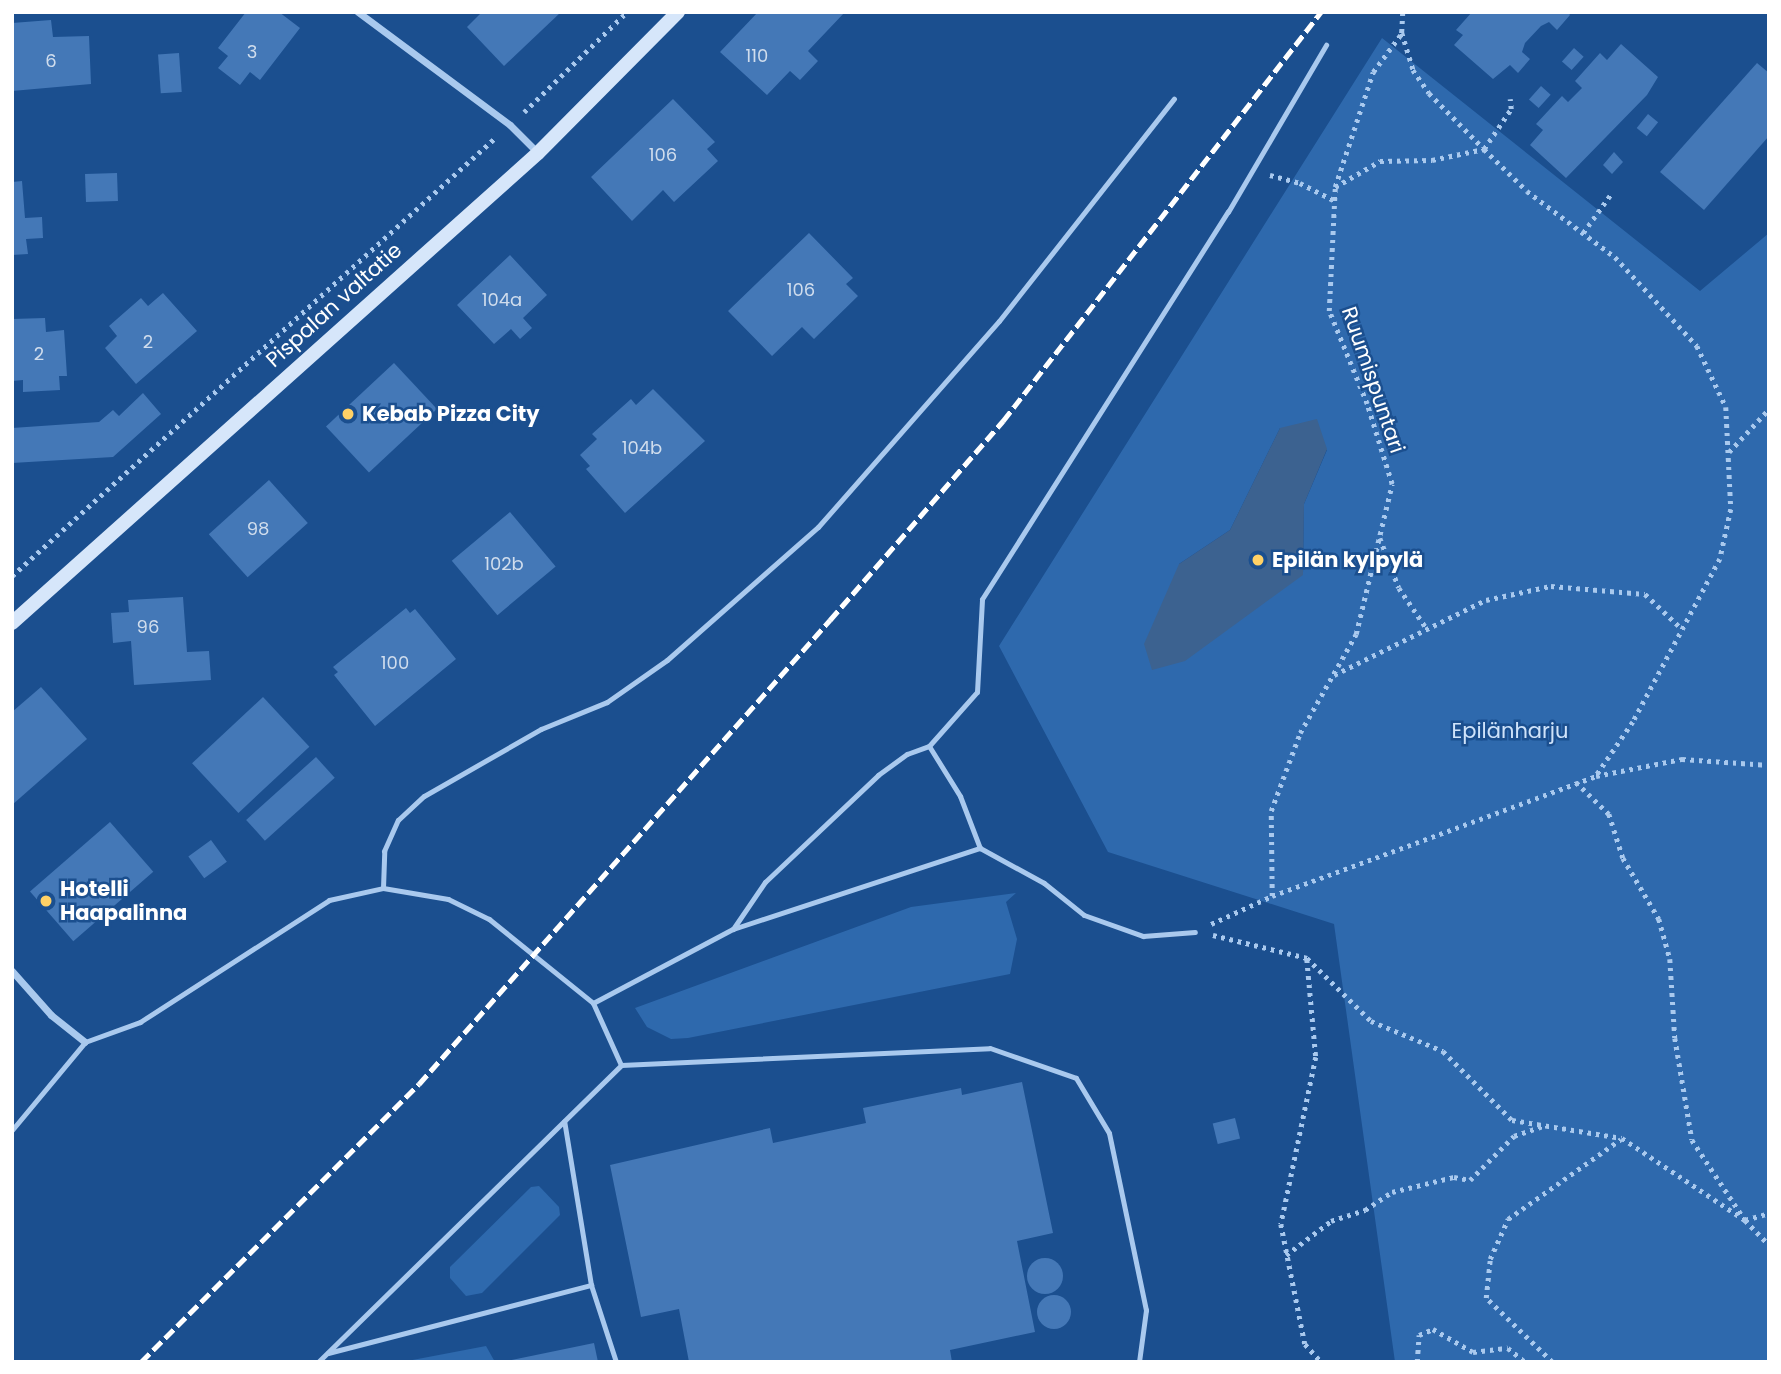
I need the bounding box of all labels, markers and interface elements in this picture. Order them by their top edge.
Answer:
house number: 3 [247,41,257,63]
house number: 110 [746,45,768,67]
house number: 6 [45,50,57,72]
house number: 106 [649,144,677,166]
street label: Pispalan valtatie [261,237,407,373]
house number: 106 [787,279,815,301]
house number: 104a [482,289,522,311]
street label: Ruumispuntari [1336,303,1410,457]
house number: 2 [143,331,153,353]
house number: 2 [34,343,44,365]
place label: Kebab Pizza City [362,401,540,427]
marker: Kebab Pizza City [340,406,356,422]
house number: 104b [622,437,662,459]
house number: 98 [247,518,269,540]
place label: Epilän kylpylä [1272,547,1423,573]
marker: Epilän kylpylä [1250,552,1266,568]
house number: 102b [484,553,524,575]
house number: 96 [137,616,159,638]
house number: 100 [381,652,409,674]
park label: Epilänharju [1451,718,1569,744]
place label: Hotelli Haapalinna [60,876,187,926]
marker: Hotelli Haapalinna [38,893,54,909]

